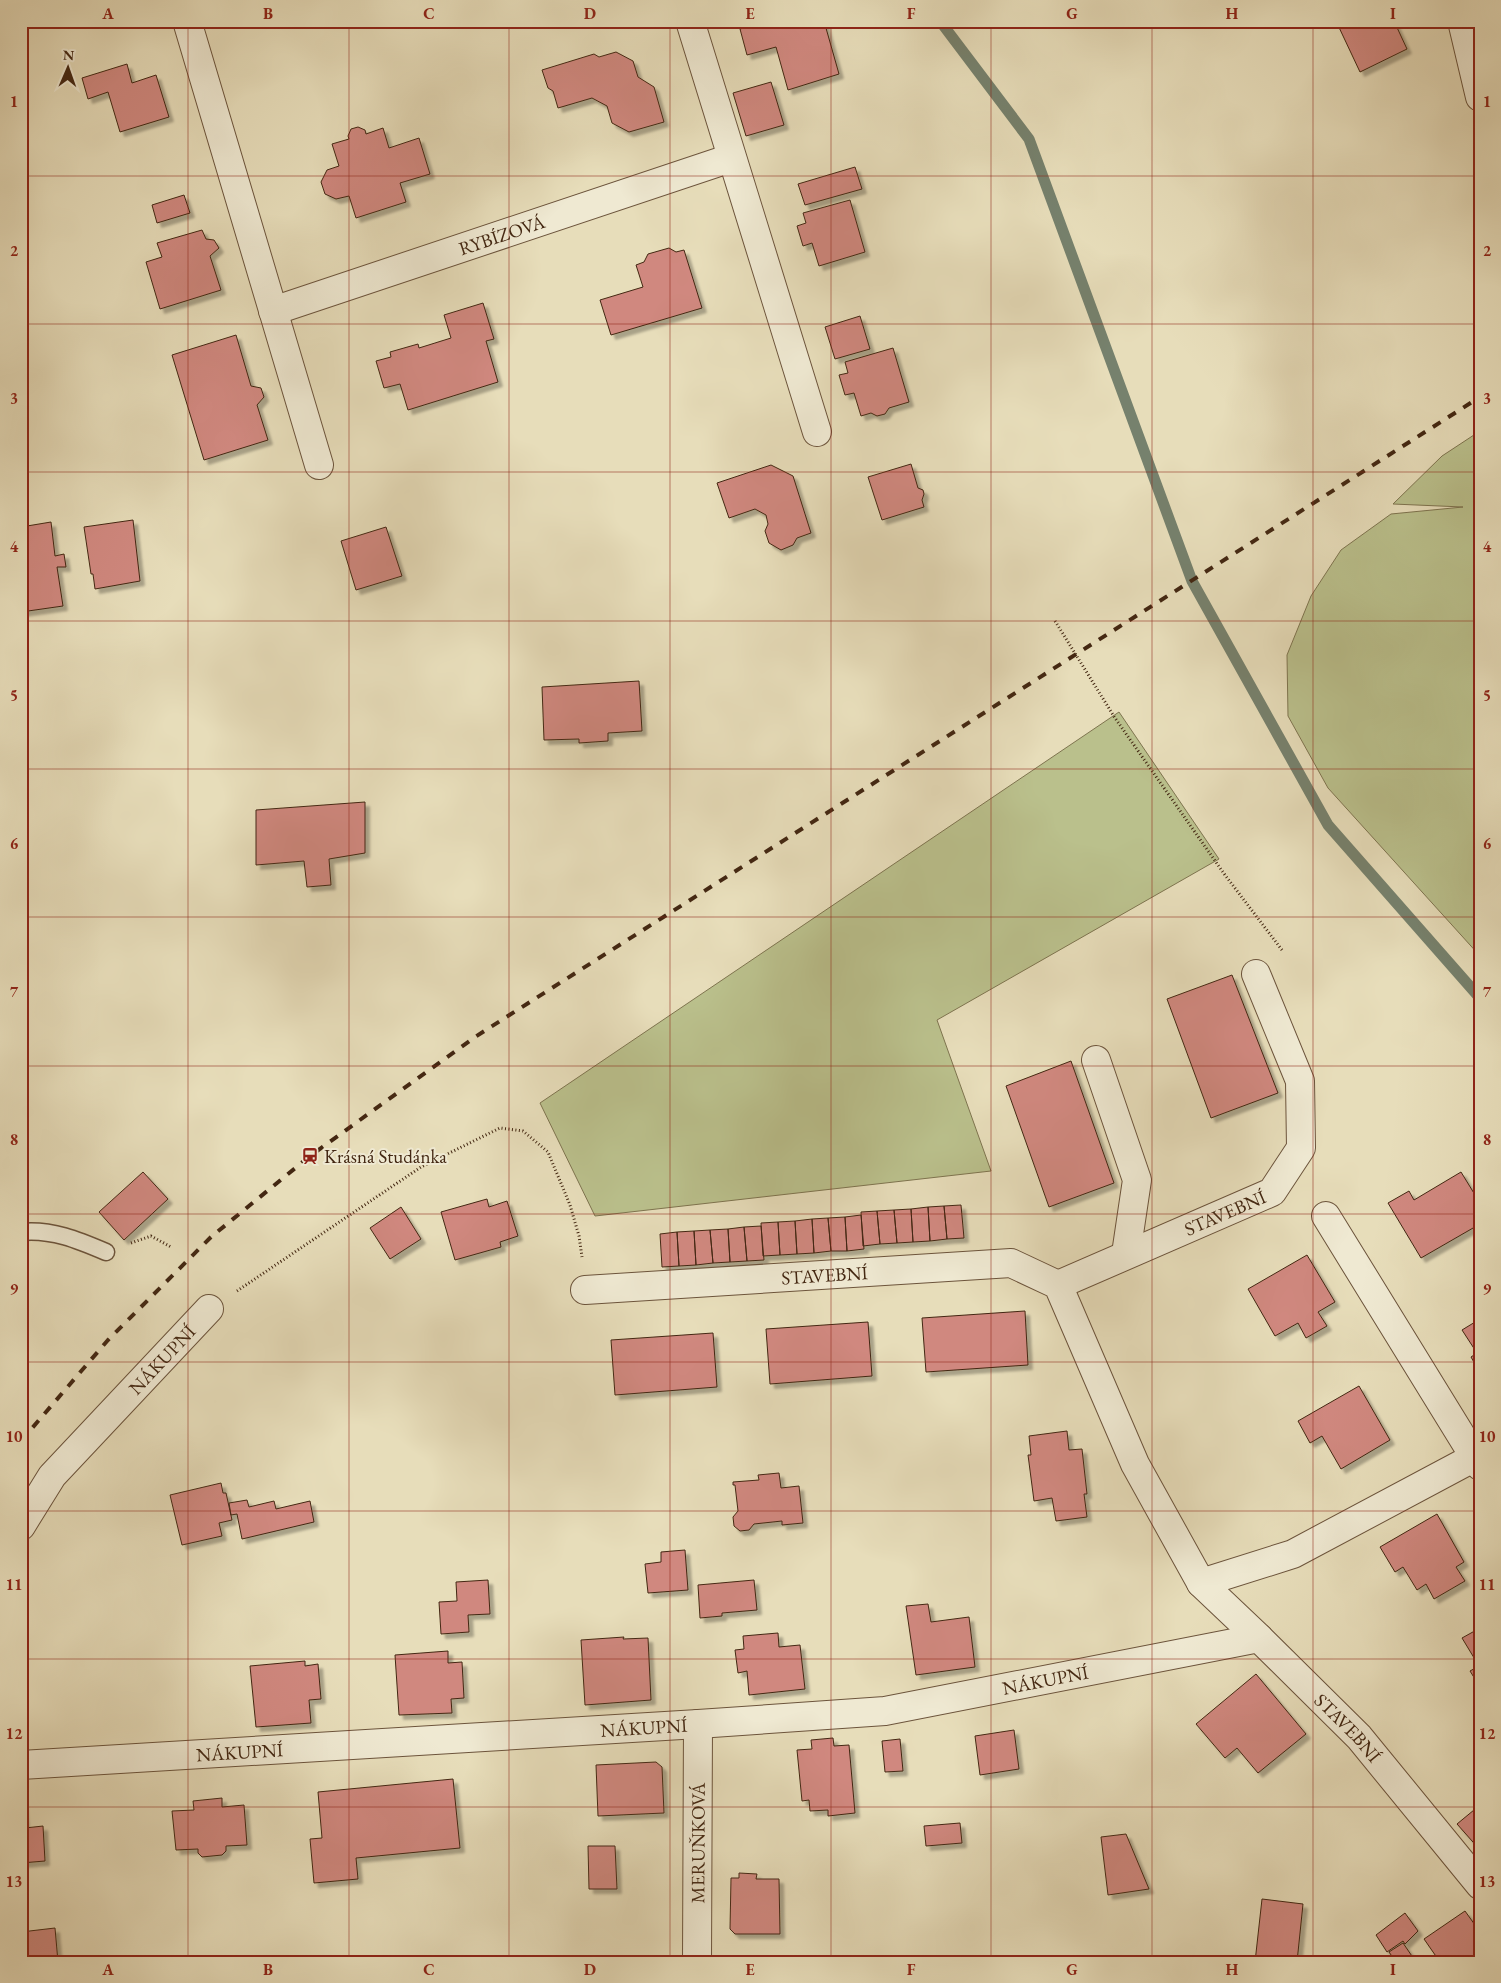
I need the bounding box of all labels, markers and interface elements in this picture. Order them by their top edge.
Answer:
text: A [101,3,114,24]
text: B [263,3,273,24]
text: C [423,3,435,24]
text: D [584,3,596,24]
text: E [745,3,755,24]
text: F [907,3,916,24]
text: G [1066,3,1078,24]
text: H [1226,3,1239,24]
text: I [1390,3,1396,24]
north arrow [42,42,92,92]
text: N [62,46,75,64]
text: 1 [10,91,18,112]
text: 1 [1483,91,1491,112]
street label: RYBÍZOVÁ [455,208,549,261]
text: 2 [10,240,19,261]
text: 2 [1483,240,1492,261]
text: 3 [10,388,18,409]
text: 3 [1483,388,1491,409]
text: 4 [10,536,19,557]
text: 4 [1483,536,1492,557]
text: 5 [10,685,18,706]
text: 5 [1483,685,1491,706]
text: 6 [10,833,19,854]
text: 6 [1483,833,1492,854]
text: 7 [10,981,19,1002]
text: 7 [1483,981,1492,1002]
text: 8 [10,1129,18,1150]
text: 8 [1483,1129,1491,1150]
place label: Krásná Studánka [324,1144,447,1169]
station icon: Krásná Studánka [300,1146,320,1166]
street label: STAVEBNÍ [1180,1184,1270,1241]
street label: STAVEBNÍ [780,1260,869,1290]
text: 9 [10,1278,19,1299]
text: 9 [1483,1278,1492,1299]
street label: NÁKUPNÍ [123,1319,201,1400]
text: 10 [6,1426,23,1447]
text: 10 [1479,1426,1496,1447]
text: 11 [6,1574,22,1595]
text: 11 [1479,1574,1495,1595]
street label: NÁKUPNÍ [1000,1659,1091,1700]
street label: STAVEBNÍ [1309,1688,1387,1768]
street label: NÁKUPNÍ [600,1712,689,1742]
text: 12 [6,1723,23,1744]
text: 12 [1479,1723,1496,1744]
street label: NÁKUPNÍ [195,1737,284,1767]
street label: MERUŇKOVÁ [685,1782,710,1903]
text: 13 [6,1871,22,1892]
text: 13 [1479,1871,1495,1892]
text: A [101,1959,114,1980]
text: B [263,1959,273,1980]
text: C [423,1959,435,1980]
text: D [584,1959,596,1980]
text: E [745,1959,755,1980]
text: F [907,1959,916,1980]
text: G [1066,1959,1078,1980]
text: H [1226,1959,1239,1980]
text: I [1390,1959,1396,1980]

